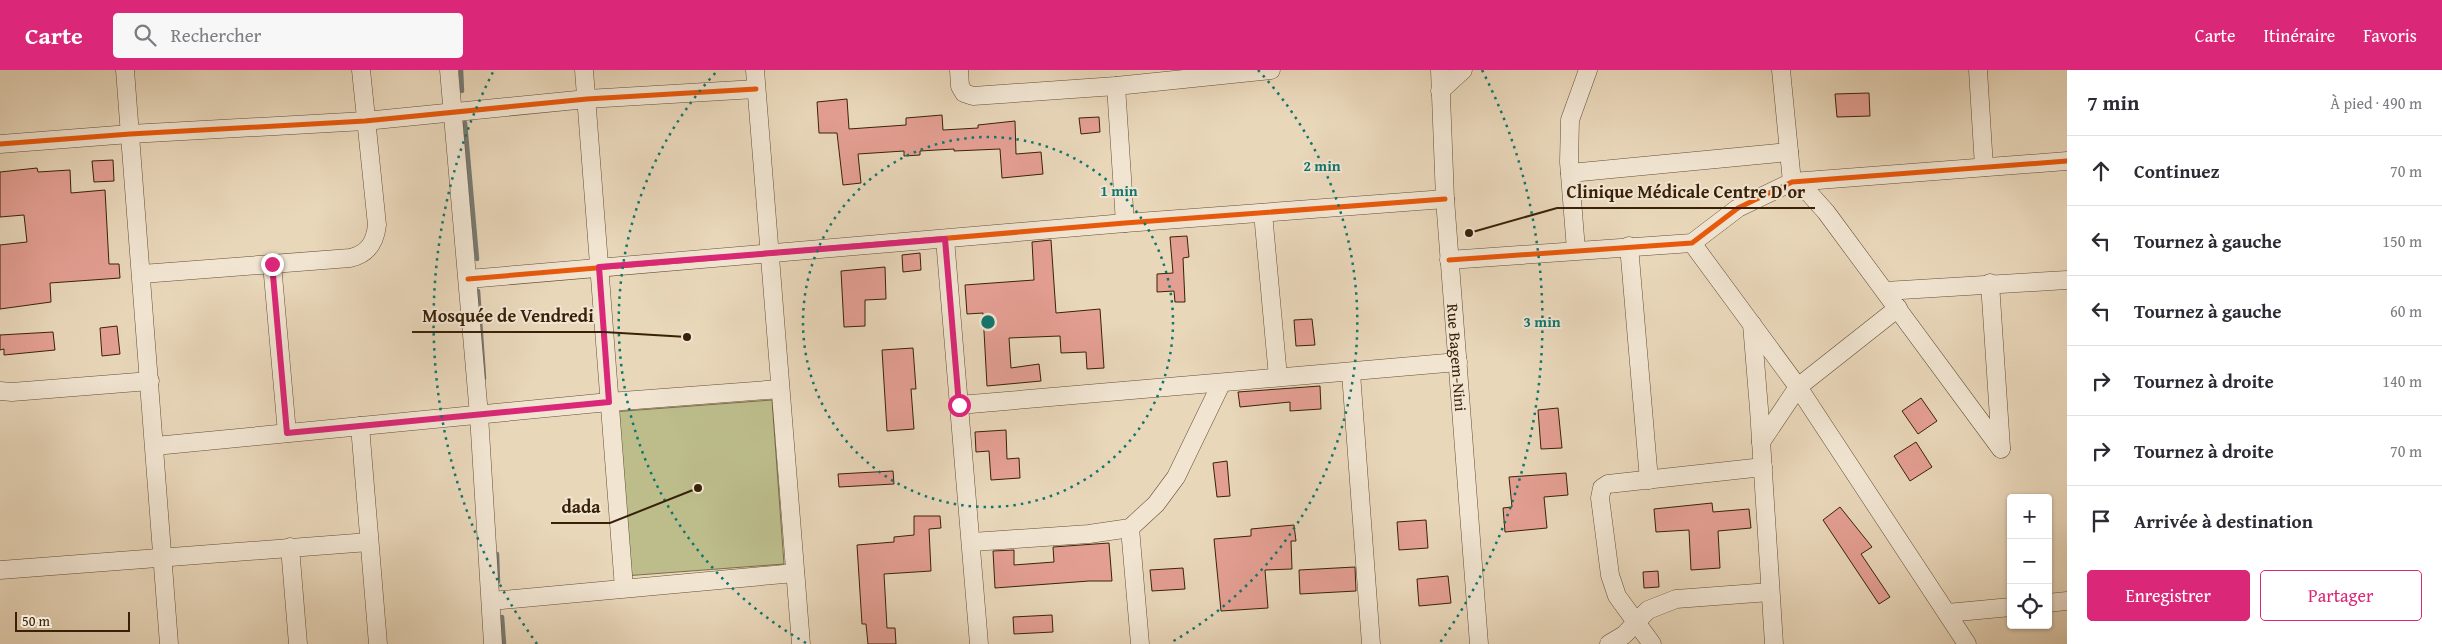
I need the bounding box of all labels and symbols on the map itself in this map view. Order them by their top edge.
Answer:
text: 2 min [1303,155,1341,176]
callout: Clinique Médicale Centre D'or [1557,175,1815,208]
text: Clinique Médicale Centre D'or [1567,178,1806,205]
text: 1 min [1100,180,1138,201]
route end [261,253,284,276]
callout: Mosquée de Vendredi [412,299,604,332]
text: Mosquée de Vendredi [422,302,594,329]
street label: Rue Bagem-Nini [1441,303,1473,413]
text: 3 min [1523,311,1561,332]
centre of rings [979,313,997,331]
route start [948,394,971,417]
callout: dada [551,490,610,523]
text: dada [561,493,601,520]
scale bar [15,609,130,632]

